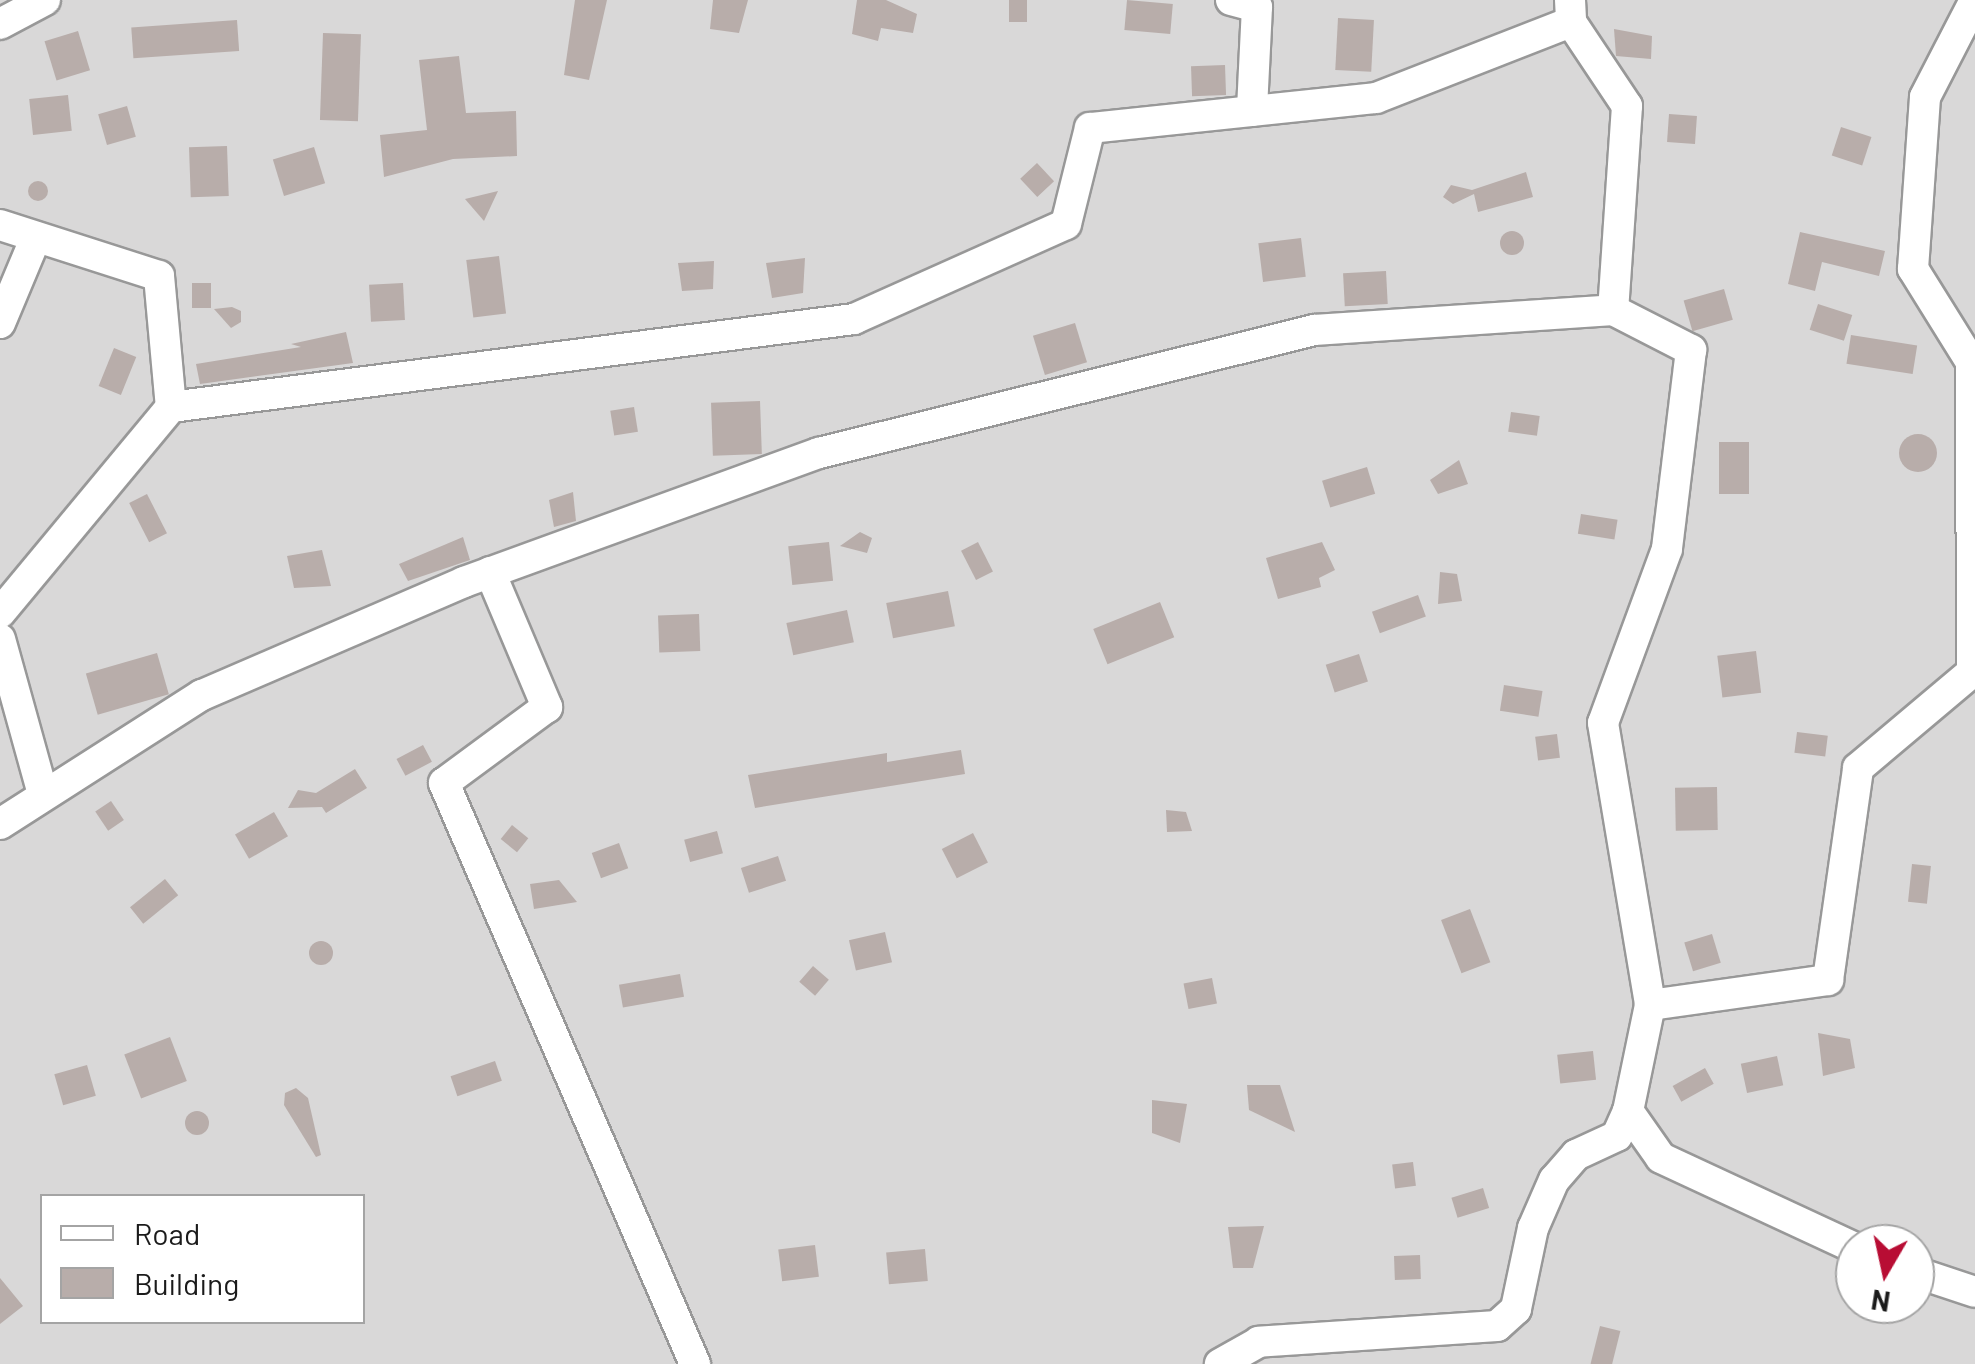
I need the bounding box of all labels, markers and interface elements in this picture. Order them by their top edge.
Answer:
legend [40,1194,365,1324]
text: Road [134,1215,200,1251]
north arrow [1835,1224,1935,1324]
text: Building [134,1265,239,1301]
text: N [1869,1283,1892,1320]

